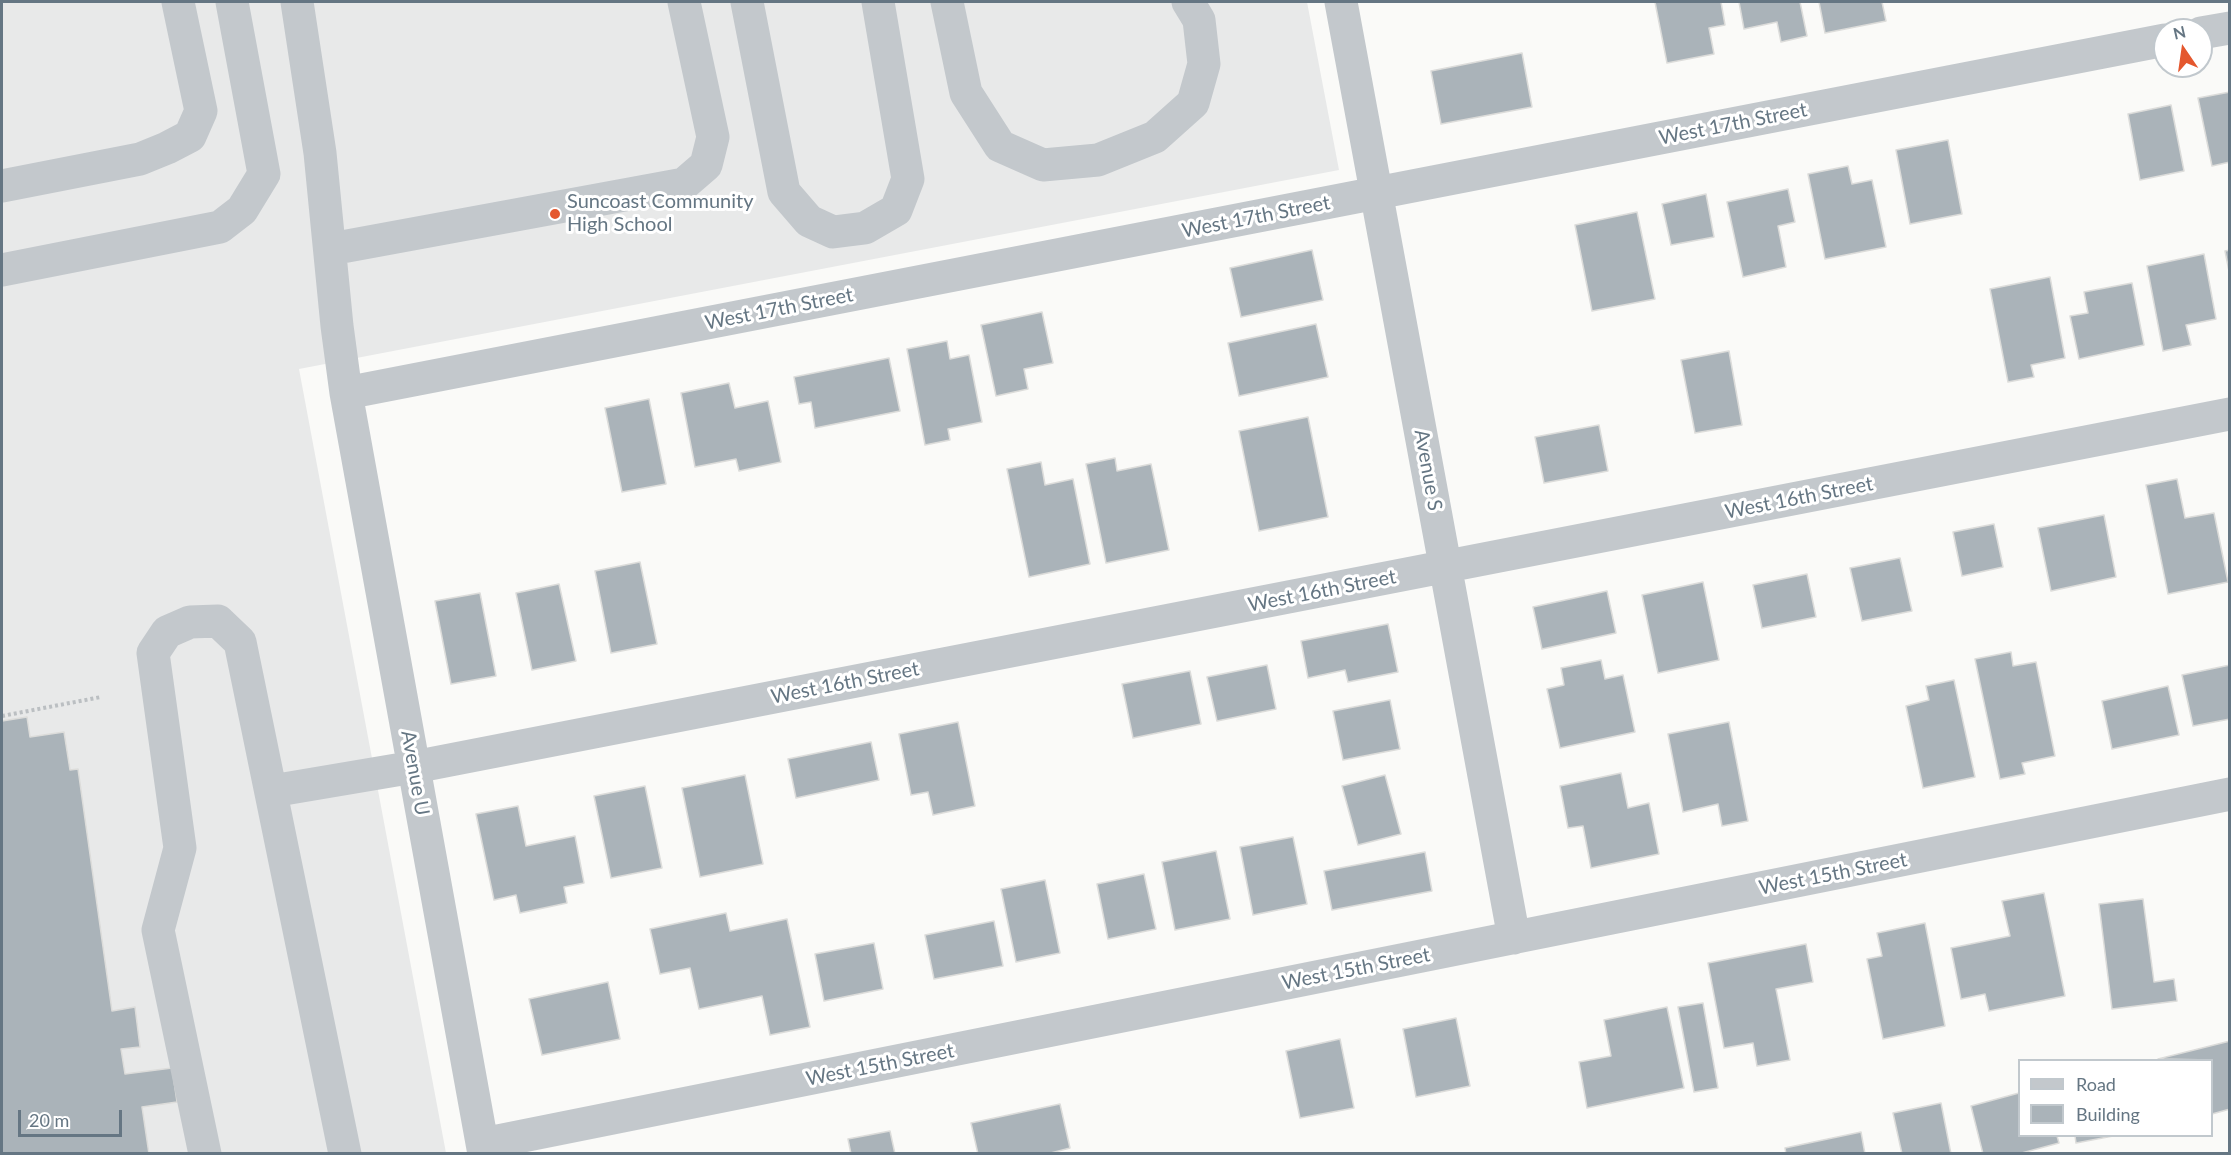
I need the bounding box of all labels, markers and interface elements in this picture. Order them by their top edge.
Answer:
north arrow [2153,18,2213,78]
text: N [2171,21,2187,43]
street label: West 17th Street [1657,98,1809,150]
place label: Suncoast Community High School [567,190,754,237]
street label: West 17th Street [1180,191,1332,243]
marker: Suncoast Community High School [548,207,562,221]
street label: West 17th Street [703,283,855,335]
street label: Avenue S [1409,427,1447,513]
street label: West 16th Street [1723,472,1875,524]
street label: West 16th Street [1246,565,1398,617]
street label: West 16th Street [769,657,921,709]
street label: Avenue U [396,729,434,817]
street label: West 15th Street [1757,848,1909,900]
street label: West 15th Street [1280,943,1432,995]
street label: West 15th Street [804,1039,956,1091]
legend [2018,1059,2213,1137]
text: Road [2076,1073,2116,1095]
scale bar [21,1098,124,1136]
text: Building [2076,1103,2140,1125]
text: 20 m [29,1109,69,1131]

